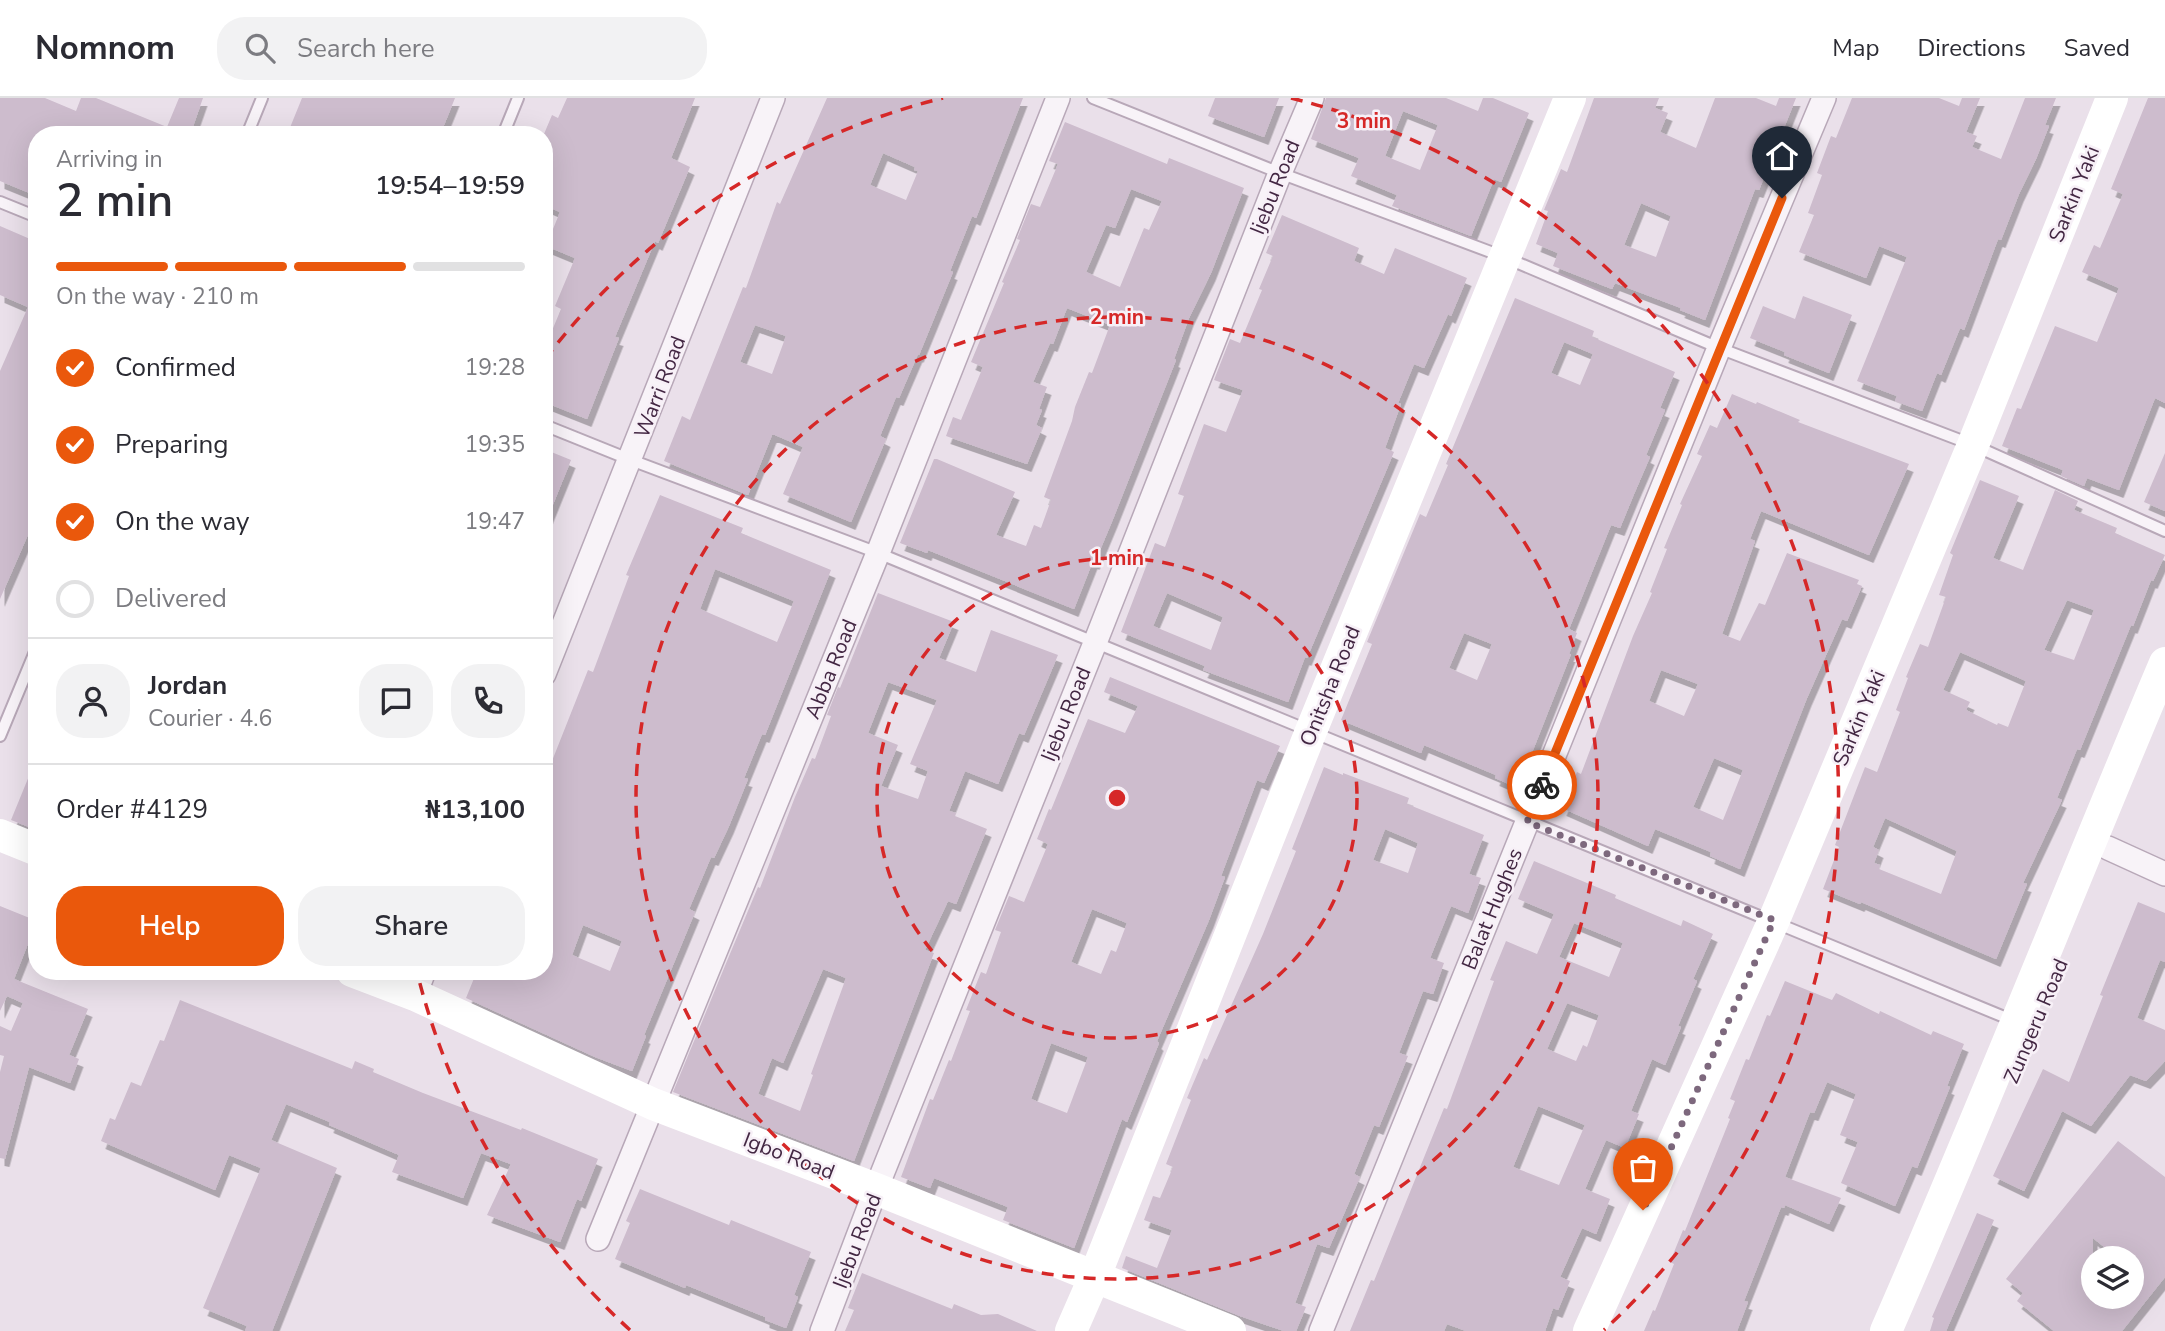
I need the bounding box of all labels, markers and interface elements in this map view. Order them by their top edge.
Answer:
search box [217,17,707,80]
text: Nomnom [35,26,175,71]
icon: search [241,29,279,67]
text: Search here [297,31,435,66]
text: Map [1832,32,1879,64]
text: Directions [1917,32,2026,64]
text: Saved [2064,32,2130,64]
text: 3 min [1337,107,1391,135]
pin [1752,126,1812,198]
street label: Ijebu Road [1243,135,1307,239]
icon: home [1763,137,1801,175]
street label: Sarkin Yaki [2042,142,2106,246]
text: Arriving in [56,144,163,175]
text: 19:54–19:59 [375,168,525,203]
text: 2 min [56,169,173,232]
text: On the way · 210 m [56,281,259,312]
text: 2 min [1090,303,1144,331]
street label: Warri Road [628,332,692,442]
icon: check [56,349,94,387]
text: Confirmed [115,350,236,385]
text: 19:28 [465,352,525,383]
icon: check [56,426,94,464]
text: Preparing [115,427,228,462]
text: 19:35 [465,429,525,460]
icon: check [56,503,94,541]
text: On the way [115,504,249,539]
text: 19:47 [465,506,525,537]
text: 1 min [1090,544,1144,572]
text: Delivered [115,581,227,616]
street label: Abba Road [798,615,864,723]
street label: Onitsha Road [1293,622,1367,750]
street label: Ijebu Road [1034,662,1098,766]
button: person [56,664,130,738]
button: chat [359,664,433,738]
button: phone [451,664,525,738]
street label: Sarkin Yaki [1826,666,1892,770]
text: Jordan [148,668,227,703]
text: Courier · 4.6 [148,703,272,734]
courier [1507,750,1577,820]
icon: bike [1523,766,1561,804]
centre of rings [1105,786,1129,810]
text: Order #4129 [56,792,208,827]
text: ₦13,100 [425,792,525,827]
street label: Balat Hughes [1455,844,1529,974]
button: Help [56,886,284,966]
button: Share [298,886,525,966]
street label: Zungeru Road [1997,954,2075,1088]
street label: Igbo Road [739,1126,839,1186]
pin [1613,1138,1673,1210]
icon: bag [1624,1149,1662,1187]
street label: Ijebu Road [826,1189,888,1293]
map controls [2081,1246,2144,1309]
button: layers [2081,1246,2144,1309]

